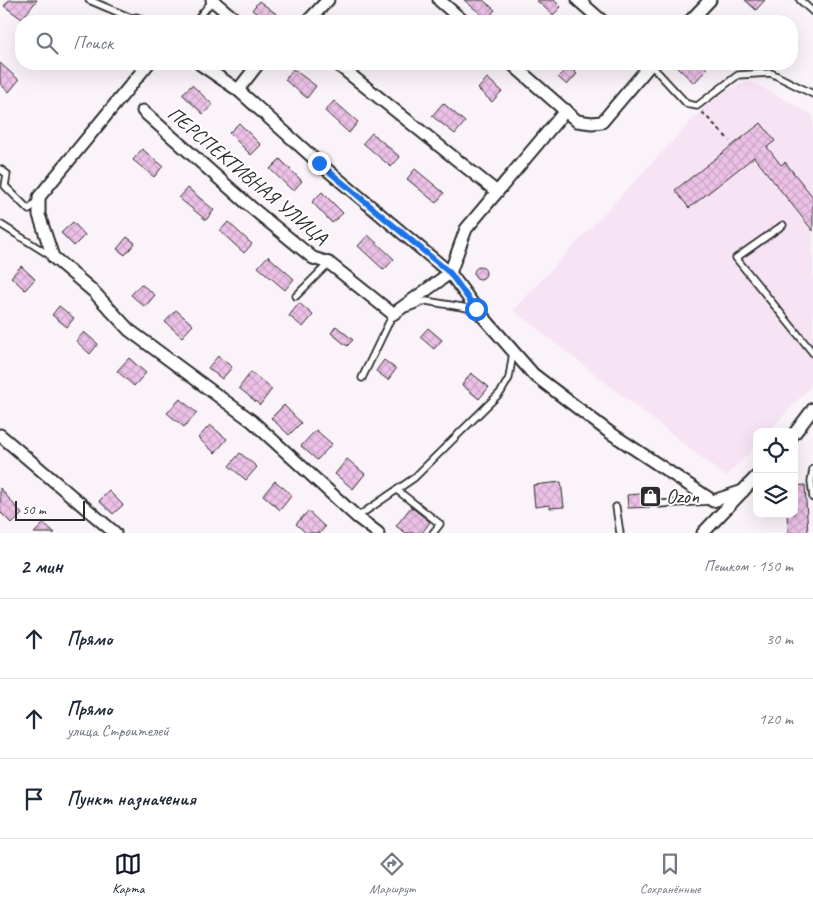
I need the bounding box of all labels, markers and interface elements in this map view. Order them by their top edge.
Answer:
search box [15,15,798,70]
icon: search [33,29,61,57]
text: Поиск [73,31,113,55]
street label: ПЕРСПЕКТИВНАЯ УЛИЦА [162,101,334,250]
route end [308,152,331,175]
route start [465,298,488,321]
map controls [753,428,798,518]
button: locate [753,428,798,473]
button: layers [753,473,798,518]
shop icon: Ozon [638,484,662,508]
place label: Ozon [666,484,700,509]
scale bar [15,498,85,521]
text: 50 m [22,501,46,518]
text: 2 мин [20,553,63,579]
text: Пешком · 150 m [704,556,793,576]
icon: ahead [20,625,48,653]
text: Прямо [67,627,112,651]
text: 30 m [766,629,793,649]
text: Прямо [67,697,112,721]
icon: ahead [20,705,48,733]
text: 120 m [759,709,793,729]
text: улица Строителей [67,721,169,741]
icon: arrive [20,785,48,813]
text: Пункт назначения [67,787,196,811]
tab: Карта [112,850,144,897]
tab: Маршрут [369,850,415,897]
tab: Сохранённые [640,850,701,897]

